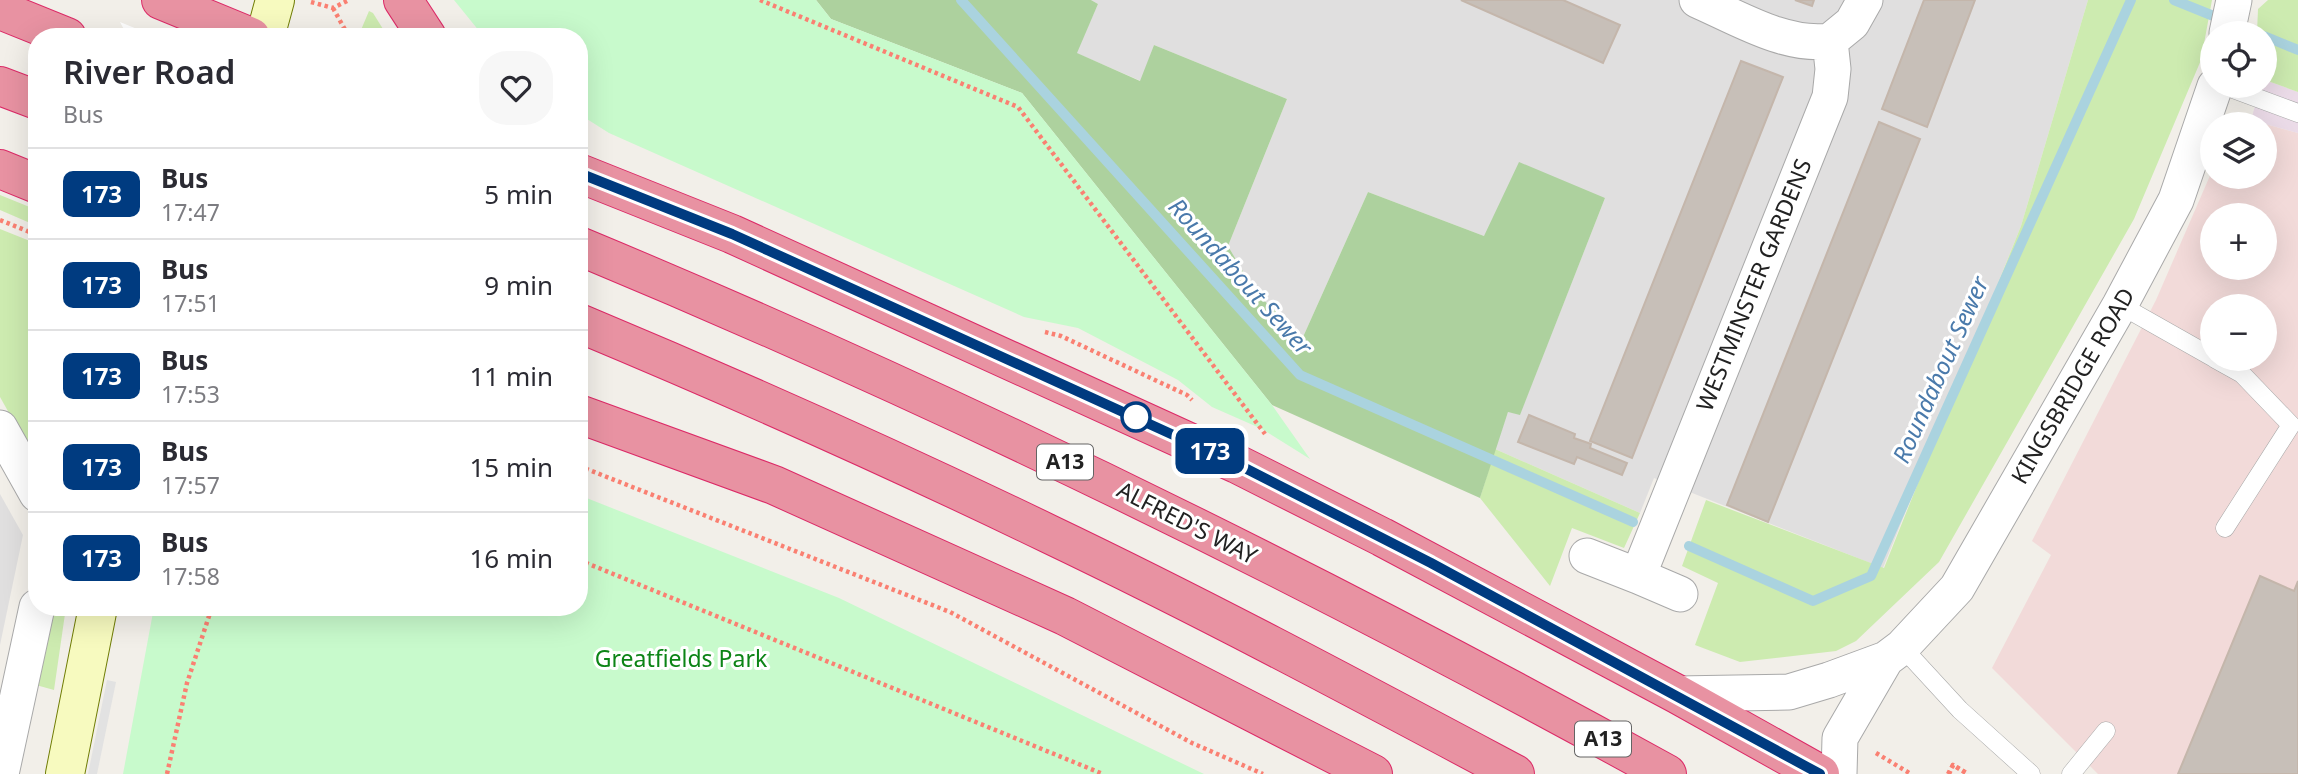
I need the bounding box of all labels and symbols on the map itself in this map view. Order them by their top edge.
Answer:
street label: WESTMINSTER GARDENS [1688,154,1818,416]
water label: Roundabout Sewer [1162,190,1321,363]
water label: Roundabout Sewer [1884,270,1996,468]
street label: KINGSBRIDGE ROAD [2003,282,2141,489]
unlabelled marker [1121,402,1151,432]
line badge: 173 [1170,428,1250,474]
road number: A13 [1037,444,1093,480]
street label: ALFRED'S WAY [1112,473,1264,572]
park label: Greatfields Park [595,642,768,674]
road number: A13 [1575,722,1631,756]

